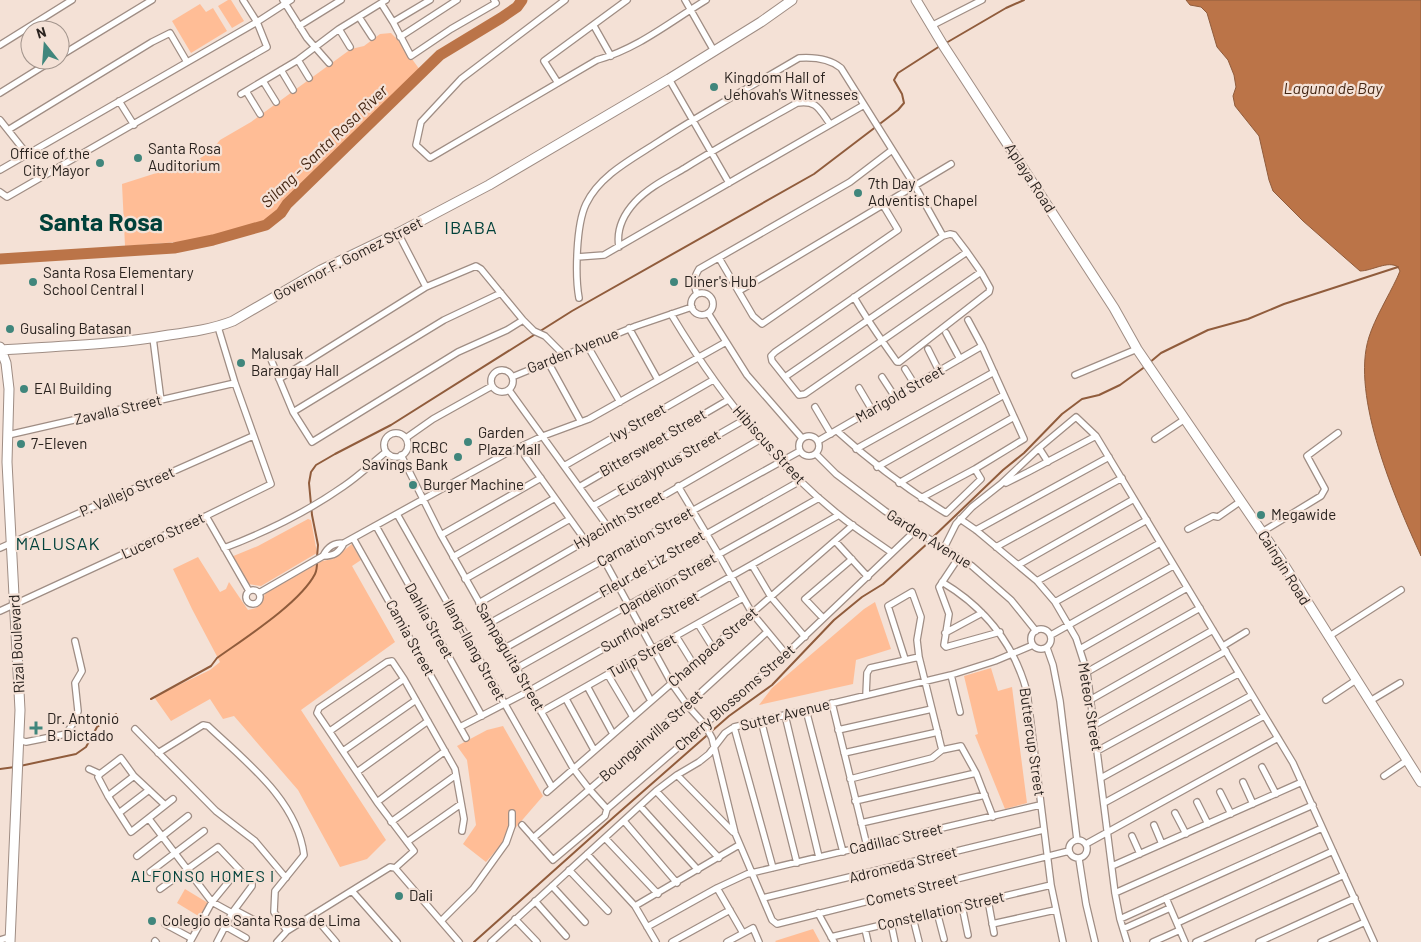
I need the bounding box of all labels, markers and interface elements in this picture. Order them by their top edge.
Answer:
north arrow [20,20,70,70]
text: N [34,23,48,42]
place label: Kingdom Hall of Jehovah's Witnesses [724,68,858,103]
water label: Laguna de Bay [1284,78,1383,97]
water label: Silang - Santa Rosa River [256,79,392,211]
marker: Kingdom Hall of Jehovah's Witnesses [708,81,720,93]
place label: Santa Rosa Auditorium [148,139,221,174]
street label: Aplaya Road [1002,139,1060,215]
place label: Office of the City Mayor [10,144,91,179]
marker: Santa Rosa Auditorium [132,152,144,164]
marker: Office of the City Mayor [94,157,106,169]
place label: 7th Day Adventist Chapel [868,174,977,209]
marker: 7th Day Adventist Chapel [852,187,864,199]
district label: Santa Rosa [39,206,163,236]
street label: Governor F. Gomez Street [270,213,425,304]
district label: IBABA [444,216,498,238]
place label: Santa Rosa Elementary School Central I [43,263,194,298]
place label: Diner's Hub [684,272,757,290]
marker: Santa Rosa Elementary School Central I [27,276,39,288]
marker: Diner's Hub [668,276,680,288]
place label: Gusaling Batasan [20,319,132,337]
marker: Gusaling Batasan [4,323,16,335]
street label: Garden Avenue [524,324,621,377]
place label: Malusak Barangay Hall [251,344,339,379]
marker: Malusak Barangay Hall [235,357,247,369]
street label: Marigold Street [852,360,947,426]
place label: EAI Building [34,379,112,397]
marker: EAI Building [18,383,30,395]
street label: Zavalla Street [72,390,163,428]
street label: Ivy Street [606,399,669,445]
street label: Hibiscus Street [730,401,810,487]
street label: Bittersweet Street [596,404,709,480]
place label: Garden Plaza Mall [478,423,541,458]
street label: Eucalyptus Street [614,425,723,499]
place label: 7-Eleven [31,434,87,452]
marker: Garden Plaza Mall [462,436,474,448]
marker: 7-Eleven [15,438,27,450]
place label: RCBC Savings Bank [362,438,448,473]
marker: RCBC Savings Bank [452,451,464,463]
street label: P. Vallejo Street [76,462,177,520]
place label: Burger Machine [423,475,524,493]
marker: Burger Machine [407,479,419,491]
street label: Hyacinth Street [570,486,667,552]
street label: Carnation Street [593,502,696,570]
street label: Garden Avenue [884,505,975,572]
place label: Megawide [1271,505,1336,523]
street label: Lucero Street [118,508,207,562]
marker: Megawide [1255,509,1267,521]
street label: Fleur de Liz Street [596,526,707,601]
street label: Caingin Road [1255,527,1315,608]
district label: MALUSAK [15,532,101,554]
street label: Dandelion Street [616,548,719,618]
street label: Dahlia Street [402,579,458,662]
street label: Sunflower Street [597,587,702,656]
street label: Rizal Boulevard [4,594,28,694]
street label: Camia Street [383,596,439,679]
street label: Ilang-Ilang Street [440,596,510,703]
street label: Sampaguita Street [473,599,549,714]
street label: Champaca Street [664,603,761,690]
street label: Tulip Street [604,629,679,681]
street label: Cherry Blossoms Street [671,640,798,754]
street label: Meteor Street [1075,661,1107,752]
street label: Boungainvilla Street [595,686,706,785]
street label: Buttercup Street [1016,686,1050,797]
street label: Sutter Avenue [738,694,831,734]
place label: Dr. Antonio B. Dictado [47,709,119,744]
marker: Dr. Antonio B. Dictado [29,721,43,735]
street label: Cadillac Street [847,819,944,857]
street label: Adromeda Street [847,842,959,886]
district label: ALFONSO HOMES I [131,866,275,885]
street label: Comets Street [864,869,960,909]
place label: Dali [409,886,433,904]
street label: Constellation Street [876,887,1006,933]
marker: Dali [393,890,405,902]
place label: Colegio de Santa Rosa de Lima [162,911,360,929]
marker: Colegio de Santa Rosa de Lima [146,915,158,927]

